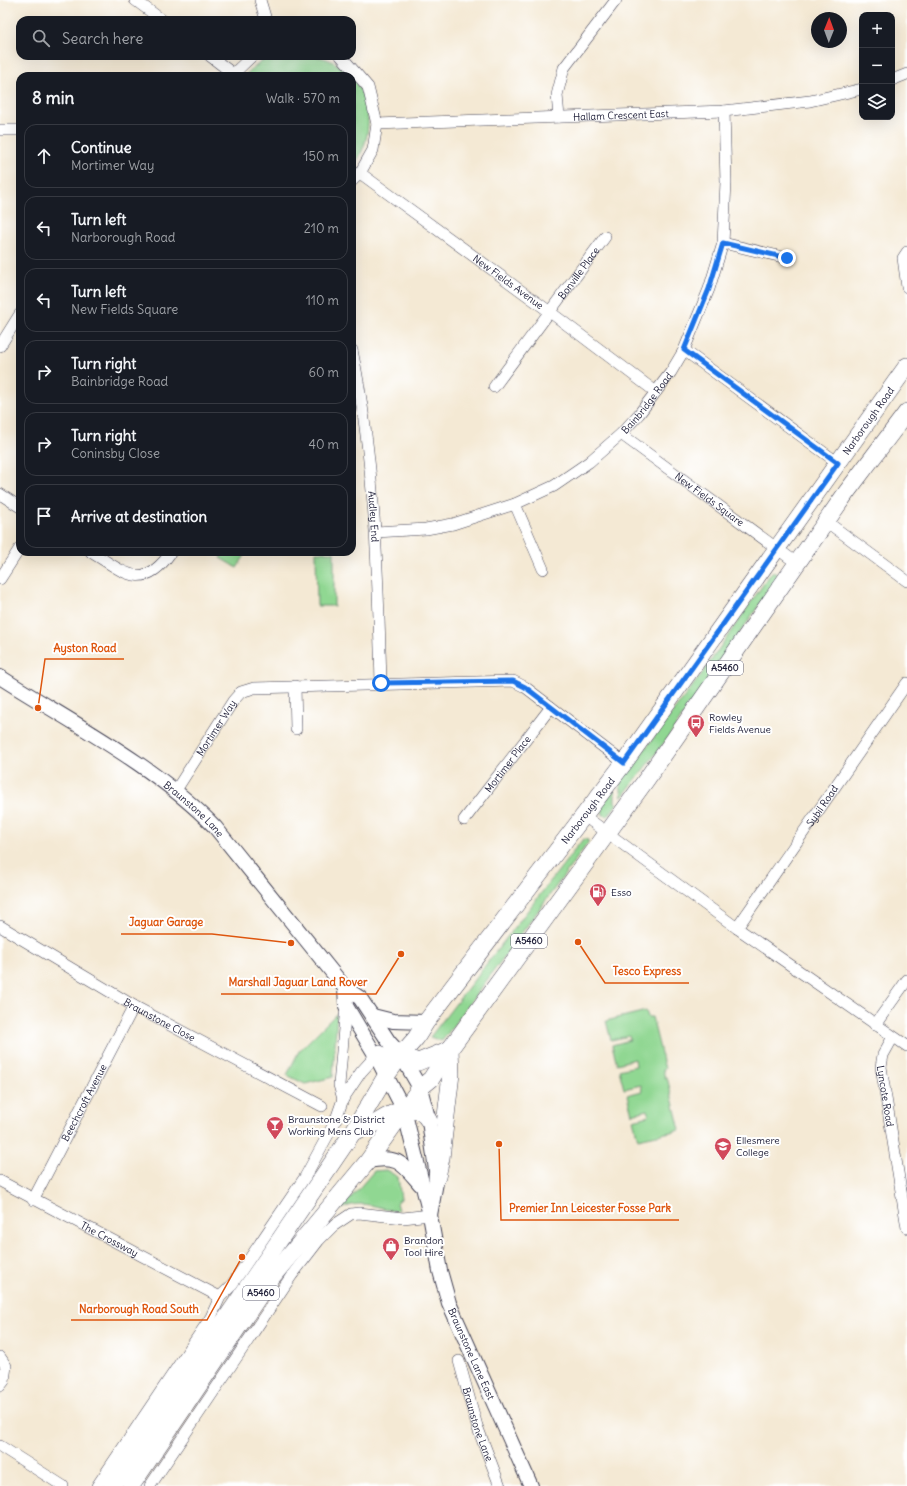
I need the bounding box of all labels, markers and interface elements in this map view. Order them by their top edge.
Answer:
north arrow [811,12,847,48]
map controls [859,12,895,120]
button: + [859,12,895,48]
search box [16,16,356,60]
icon: search [30,27,52,49]
text: Search here [62,29,143,48]
button: − [859,48,895,84]
button: layers [859,84,895,120]
text: 8 min [32,87,74,109]
text: Walk · 570 m [266,90,340,107]
street label: Hallam Crescent East [573,107,670,124]
text: Continue [71,138,132,157]
icon: ahead [33,145,55,167]
text: 150 m [303,148,339,165]
text: Mortimer Way [71,157,154,174]
text: Turn left [71,210,126,229]
icon: left [33,217,55,239]
text: 210 m [304,220,339,237]
text: Narborough Road [71,229,175,246]
street label: Bonville Place [555,245,602,302]
route end [778,249,796,267]
street label: New Fields Avenue [470,252,546,312]
text: Turn left [71,282,126,301]
icon: left [33,289,55,311]
text: 110 m [306,292,339,309]
text: New Fields Square [71,301,178,318]
text: Turn right [71,354,136,373]
icon: right [33,361,55,383]
text: 60 m [308,364,339,381]
street label: Bainbridge Road [618,370,676,437]
text: Bainbridge Road [71,373,168,390]
street label: Narborough Road [840,384,897,458]
text: Turn right [71,426,136,445]
icon: right [33,433,55,455]
text: 40 m [308,436,339,453]
text: Coninsby Close [71,445,160,462]
street label: New Fields Square [672,470,747,529]
street label: Audley End [365,490,382,543]
icon: arrive [33,505,55,527]
text: Arrive at destination [71,507,207,526]
callout: Ayston Road [45,636,124,659]
text: Ayston Road [54,641,117,656]
road number: A5460 [707,661,743,675]
route start [372,674,390,692]
street label: Mortimer Way [194,697,239,758]
place label: Rowley Fields Avenue [709,711,771,736]
bus stop icon: Rowley Fields Avenue [686,713,706,738]
street label: Mortimer Place [482,733,534,795]
street label: Narborough Road [559,775,618,847]
street label: Braunstone Lane [161,778,226,840]
street label: Sybil Road [804,783,841,829]
fuel station icon: Esso [588,882,608,907]
place label: Esso [611,886,632,899]
callout: Jaguar Garage [121,911,212,934]
text: Jaguar Garage [129,915,203,930]
road number: A5460 [511,934,547,948]
callout: Tesco Express [605,960,689,983]
text: Tesco Express [613,964,681,979]
callout: Marshall Jaguar Land Rover [221,971,376,994]
text: Marshall Jaguar Land Rover [229,975,368,990]
street label: Braunstone Close [121,995,197,1044]
street label: Beechcroft Avenue [59,1062,110,1144]
street label: Lyncote Road [874,1064,897,1128]
place label: Braunstone & District Working Mens Club [288,1113,386,1138]
bar icon: Braunstone & District Working Mens Club [265,1115,285,1140]
place label: Ellesmere College [736,1134,780,1159]
school or university icon: Ellesmere College [713,1136,733,1161]
callout: Premier Inn Leicester Fosse Park [501,1197,679,1220]
text: Premier Inn Leicester Fosse Park [509,1201,671,1215]
street label: The Crossway [78,1219,140,1260]
place label: Brandon Tool Hire [404,1234,444,1259]
shop icon: Brandon Tool Hire [381,1236,401,1261]
road number: A5460 [243,1286,279,1300]
callout: Narborough Road South [71,1297,207,1320]
text: Narborough Road South [79,1302,200,1317]
street label: Braunstone Lane East [445,1306,498,1402]
street label: Braunstone Lane [460,1386,496,1463]

